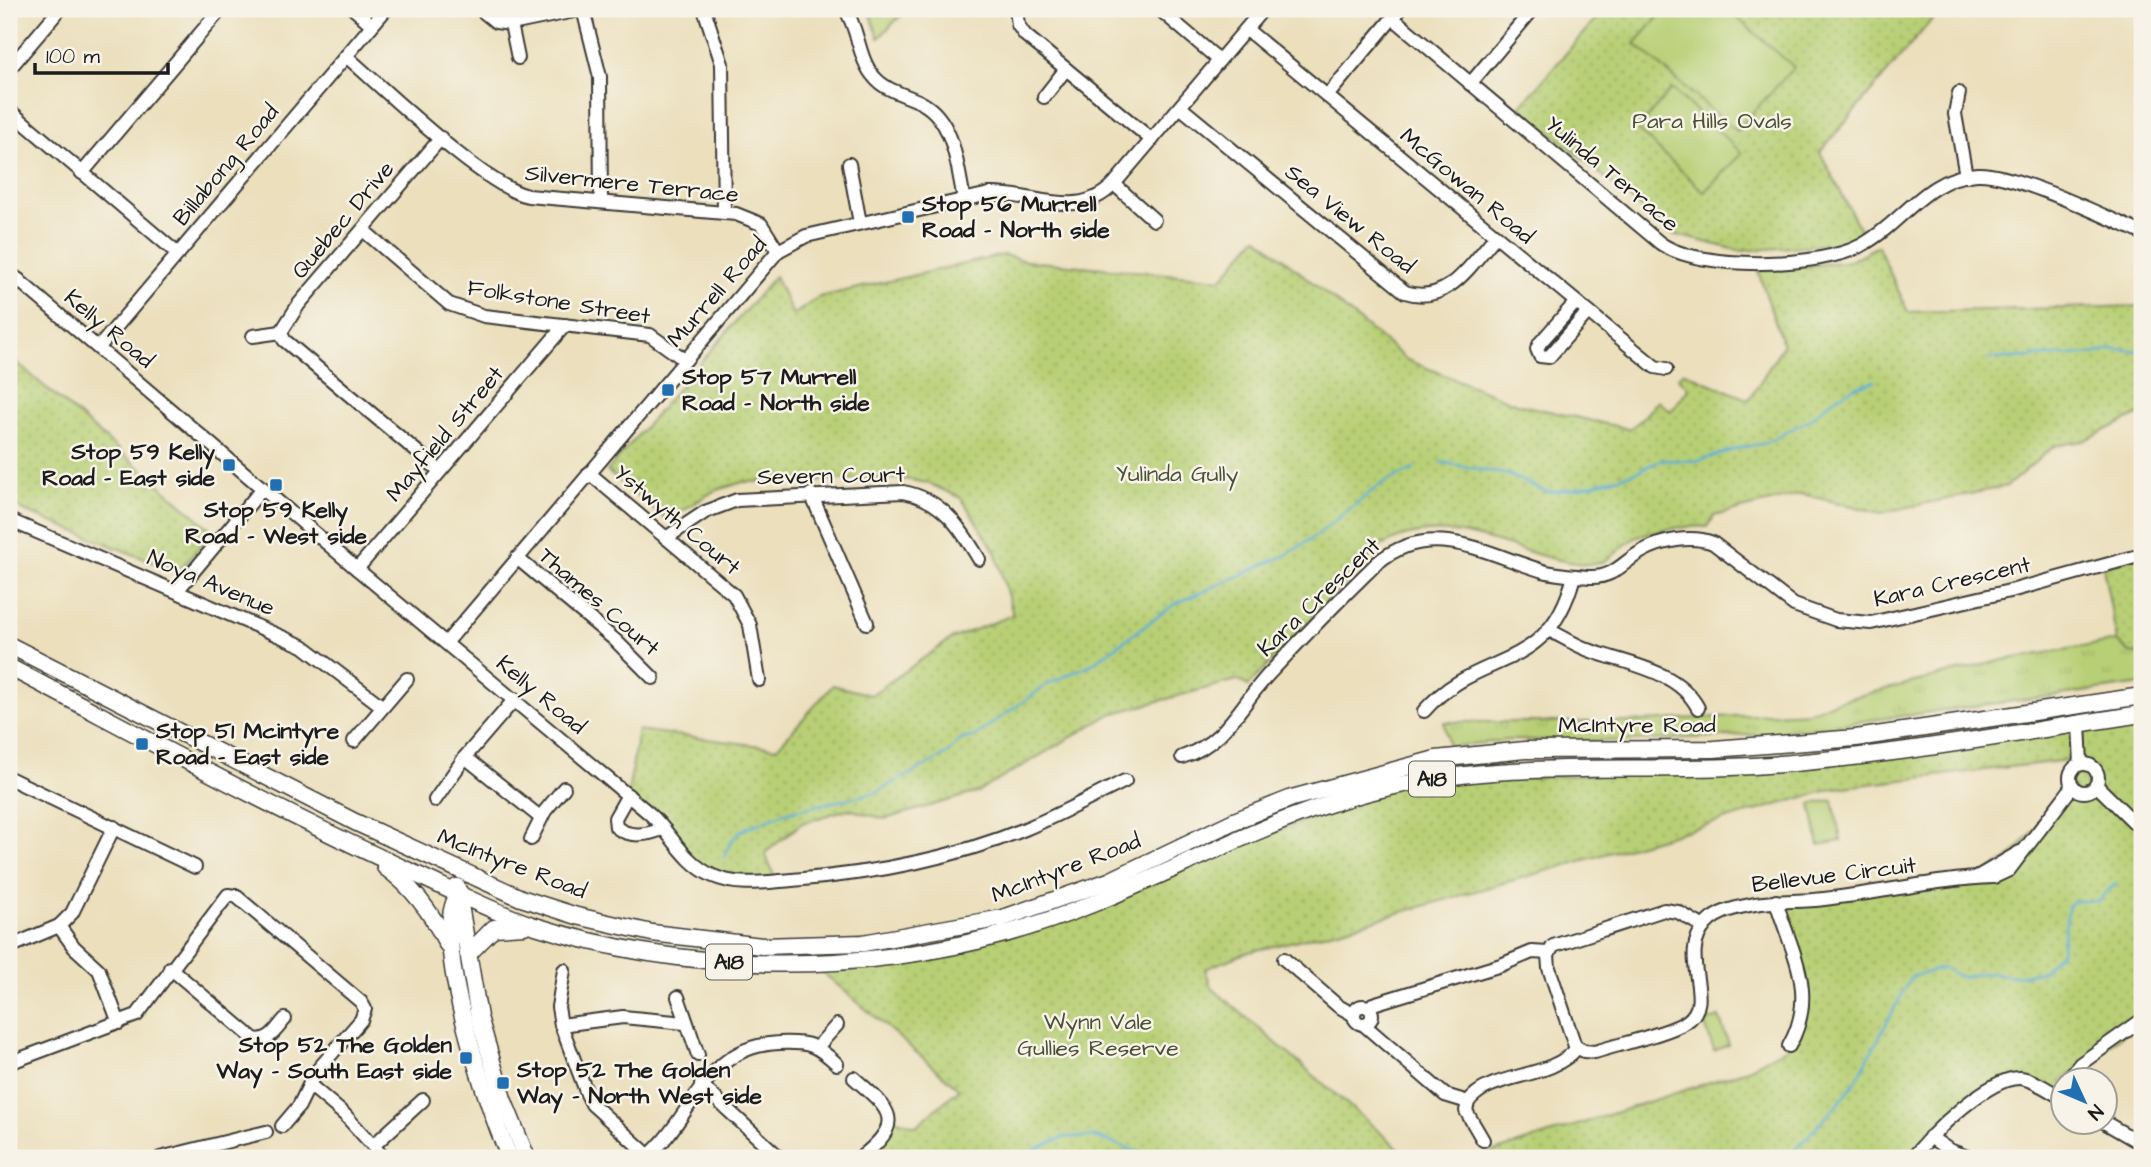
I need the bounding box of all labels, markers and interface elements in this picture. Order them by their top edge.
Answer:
scale bar [35,32,168,76]
text: 100 m [46,42,101,71]
street label: Billabong Road [166,97,287,233]
park label: Para Hills Ovals [1632,105,1792,137]
street label: Yulinda Terrace [1538,108,1686,240]
street label: McGowan Road [1393,120,1541,252]
street label: Quebec Drive [284,154,402,286]
street label: Sea View Road [1278,156,1422,282]
street label: Silvermere Terrace [524,157,740,211]
place label: Stop 56 Murrell Road - North side [921,188,1110,246]
marker: Stop 56 Murrell Road - North side [900,209,916,225]
street label: Murrell Road [660,229,774,355]
street label: Folkstone Street [465,272,653,332]
street label: Kelly Road [57,282,161,377]
street label: Mayfield Street [379,359,513,509]
place label: Stop 57 Murrell Road - North side [681,361,870,419]
marker: Stop 57 Murrell Road - North side [660,382,676,398]
place label: Stop 59 Kelly Road - East side [42,436,216,494]
marker: Stop 59 Kelly Road - East side [221,457,237,473]
street label: Ystwyth Court [606,457,748,584]
park label: Yulinda Gully [1116,458,1239,491]
street label: Severn Court [757,459,906,493]
marker: Stop 59 Kelly Road - West side [268,477,284,493]
place label: Stop 59 Kelly Road - West side [185,494,367,552]
street label: Kara Crescent [1250,529,1388,664]
street label: Thames Court [531,540,667,664]
street label: Noya Avenue [142,542,280,625]
street label: Kara Crescent [1870,548,2034,616]
street label: Kelly Road [489,648,593,743]
street label: McIntyre Road [1558,709,1716,742]
place label: Stop 51 Mcintyre Road - East side [155,715,340,773]
marker: Stop 51 Mcintyre Road - East side [134,736,150,752]
road number: A18 [1409,762,1455,796]
street label: McIntyre Road [432,821,592,908]
street label: McIntyre Road [987,825,1146,912]
street label: Bellevue Circuit [1750,849,1919,901]
road number: A18 [706,944,752,979]
park label: Wynn Vale Gullies Reserve [1017,1006,1179,1064]
place label: Stop 52 The Golden Way - South East side [216,1029,453,1089]
marker: Stop 52 The Golden Way - South East side [458,1050,474,1066]
place label: Stop 52 The Golden Way - North West side [516,1054,762,1114]
north arrow [2050,1066,2120,1136]
marker: Stop 52 The Golden Way - North West side [495,1075,511,1091]
text: N [2081,1098,2109,1125]

